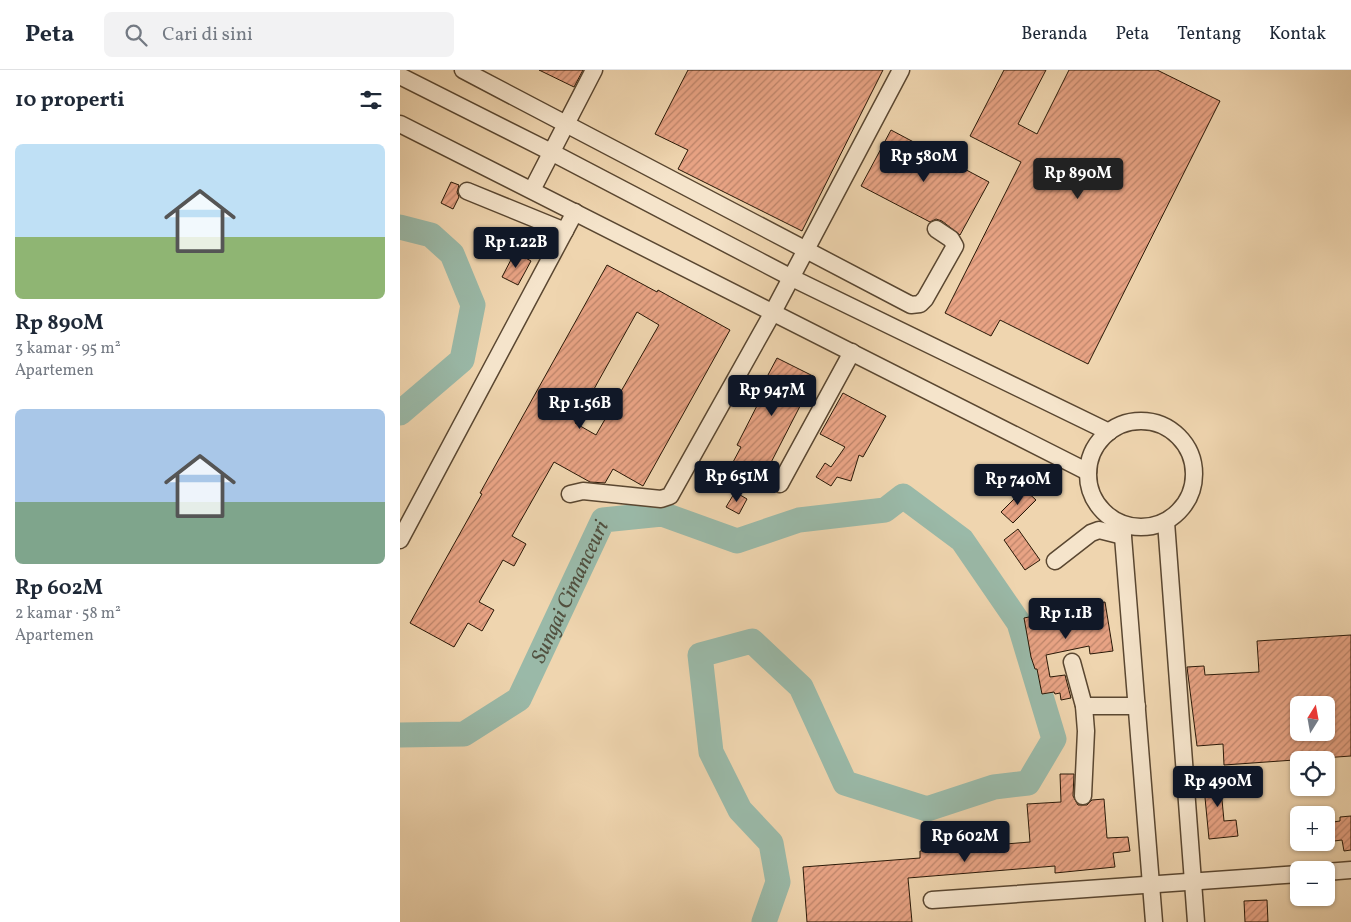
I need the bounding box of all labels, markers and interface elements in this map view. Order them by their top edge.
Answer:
search box [104,12,454,57]
text: Peta [25,18,74,52]
icon: search [122,21,150,49]
text: Cari di sini [162,22,253,48]
text: Beranda [1021,22,1087,47]
text: Peta [1115,22,1149,47]
text: Tentang [1177,22,1241,47]
text: Kontak [1269,22,1326,47]
text: 10 properti [15,86,125,115]
icon: filters [357,86,385,114]
pin: Rp 580M [878,140,970,183]
text: Rp 580M [891,146,957,168]
pin: Rp 890M [1032,158,1124,200]
text: Rp 890M [1044,163,1112,185]
icon: home [155,176,245,266]
pin: Rp 1.22B [464,226,568,269]
text: Rp 1.22B [485,232,547,254]
text: Rp 890M [15,309,104,338]
text: 3 kamar · 95 m² [15,338,121,360]
text: Apartemen [15,360,94,382]
pin: Rp 947M [726,374,818,417]
text: Rp 947M [739,380,805,402]
pin: Rp 1.56B [528,388,632,430]
text: Rp 1.56B [549,393,611,415]
icon: home [155,441,245,531]
pin: Rp 651M [691,460,783,503]
pin: Rp 740M [972,464,1064,506]
text: Rp 651M [706,466,768,488]
text: Rp 740M [985,469,1051,491]
water label: Sungai Cimanceuri [525,515,617,668]
text: Rp 602M [15,574,103,603]
pin: Rp 1.1B [1020,598,1112,640]
text: 2 kamar · 58 m² [15,603,121,625]
text: Rp 1.1B [1040,603,1092,625]
text: Apartemen [15,625,94,647]
north arrow [1290,696,1335,741]
map controls [1290,696,1335,906]
button: locate [1290,751,1335,796]
pin: Rp 490M [1172,766,1264,808]
text: Rp 490M [1184,771,1252,793]
button: + [1290,806,1335,851]
pin: Rp 602M [919,820,1011,863]
text: Rp 602M [932,826,998,848]
button: − [1290,861,1335,906]

